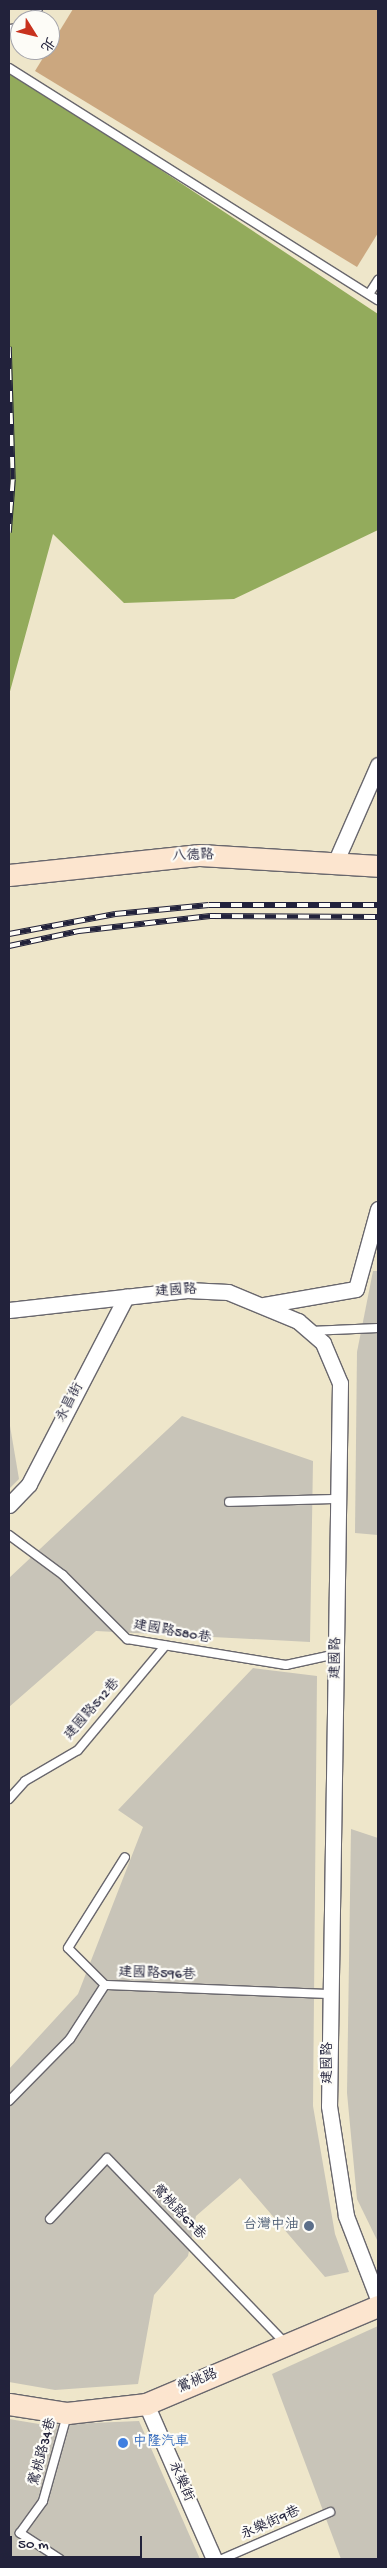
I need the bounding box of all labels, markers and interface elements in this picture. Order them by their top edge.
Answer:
north arrow [10,10,60,60]
text: 北 [36,33,58,54]
street label: 八德路 [172,848,214,866]
street label: 建國路 [154,1282,198,1302]
street label: 永昌街 [54,1381,88,1425]
street label: 建國路580巷 [132,1618,212,1648]
street label: 建國路 [328,1637,346,1679]
street label: 建國路512巷 [62,1676,124,1744]
street label: 建國路596巷 [118,1965,196,1985]
street label: 建國路 [321,2042,337,2084]
street label: 鶯桃路67巷 [148,2182,208,2244]
place label: 台灣中油 [243,2218,299,2234]
marker: 台灣中油 [303,2220,315,2232]
street label: 鶯桃路 [175,2366,221,2398]
street label: 鶯桃路34巷 [27,2416,61,2488]
place label: 中隆汽車 [133,2435,189,2451]
marker: 中隆汽車 [117,2437,129,2449]
street label: 永樂街 [164,2459,196,2505]
street label: 永樂街9巷 [239,2504,303,2544]
scale bar [12,2526,145,2558]
text: 50 m [18,2536,49,2554]

